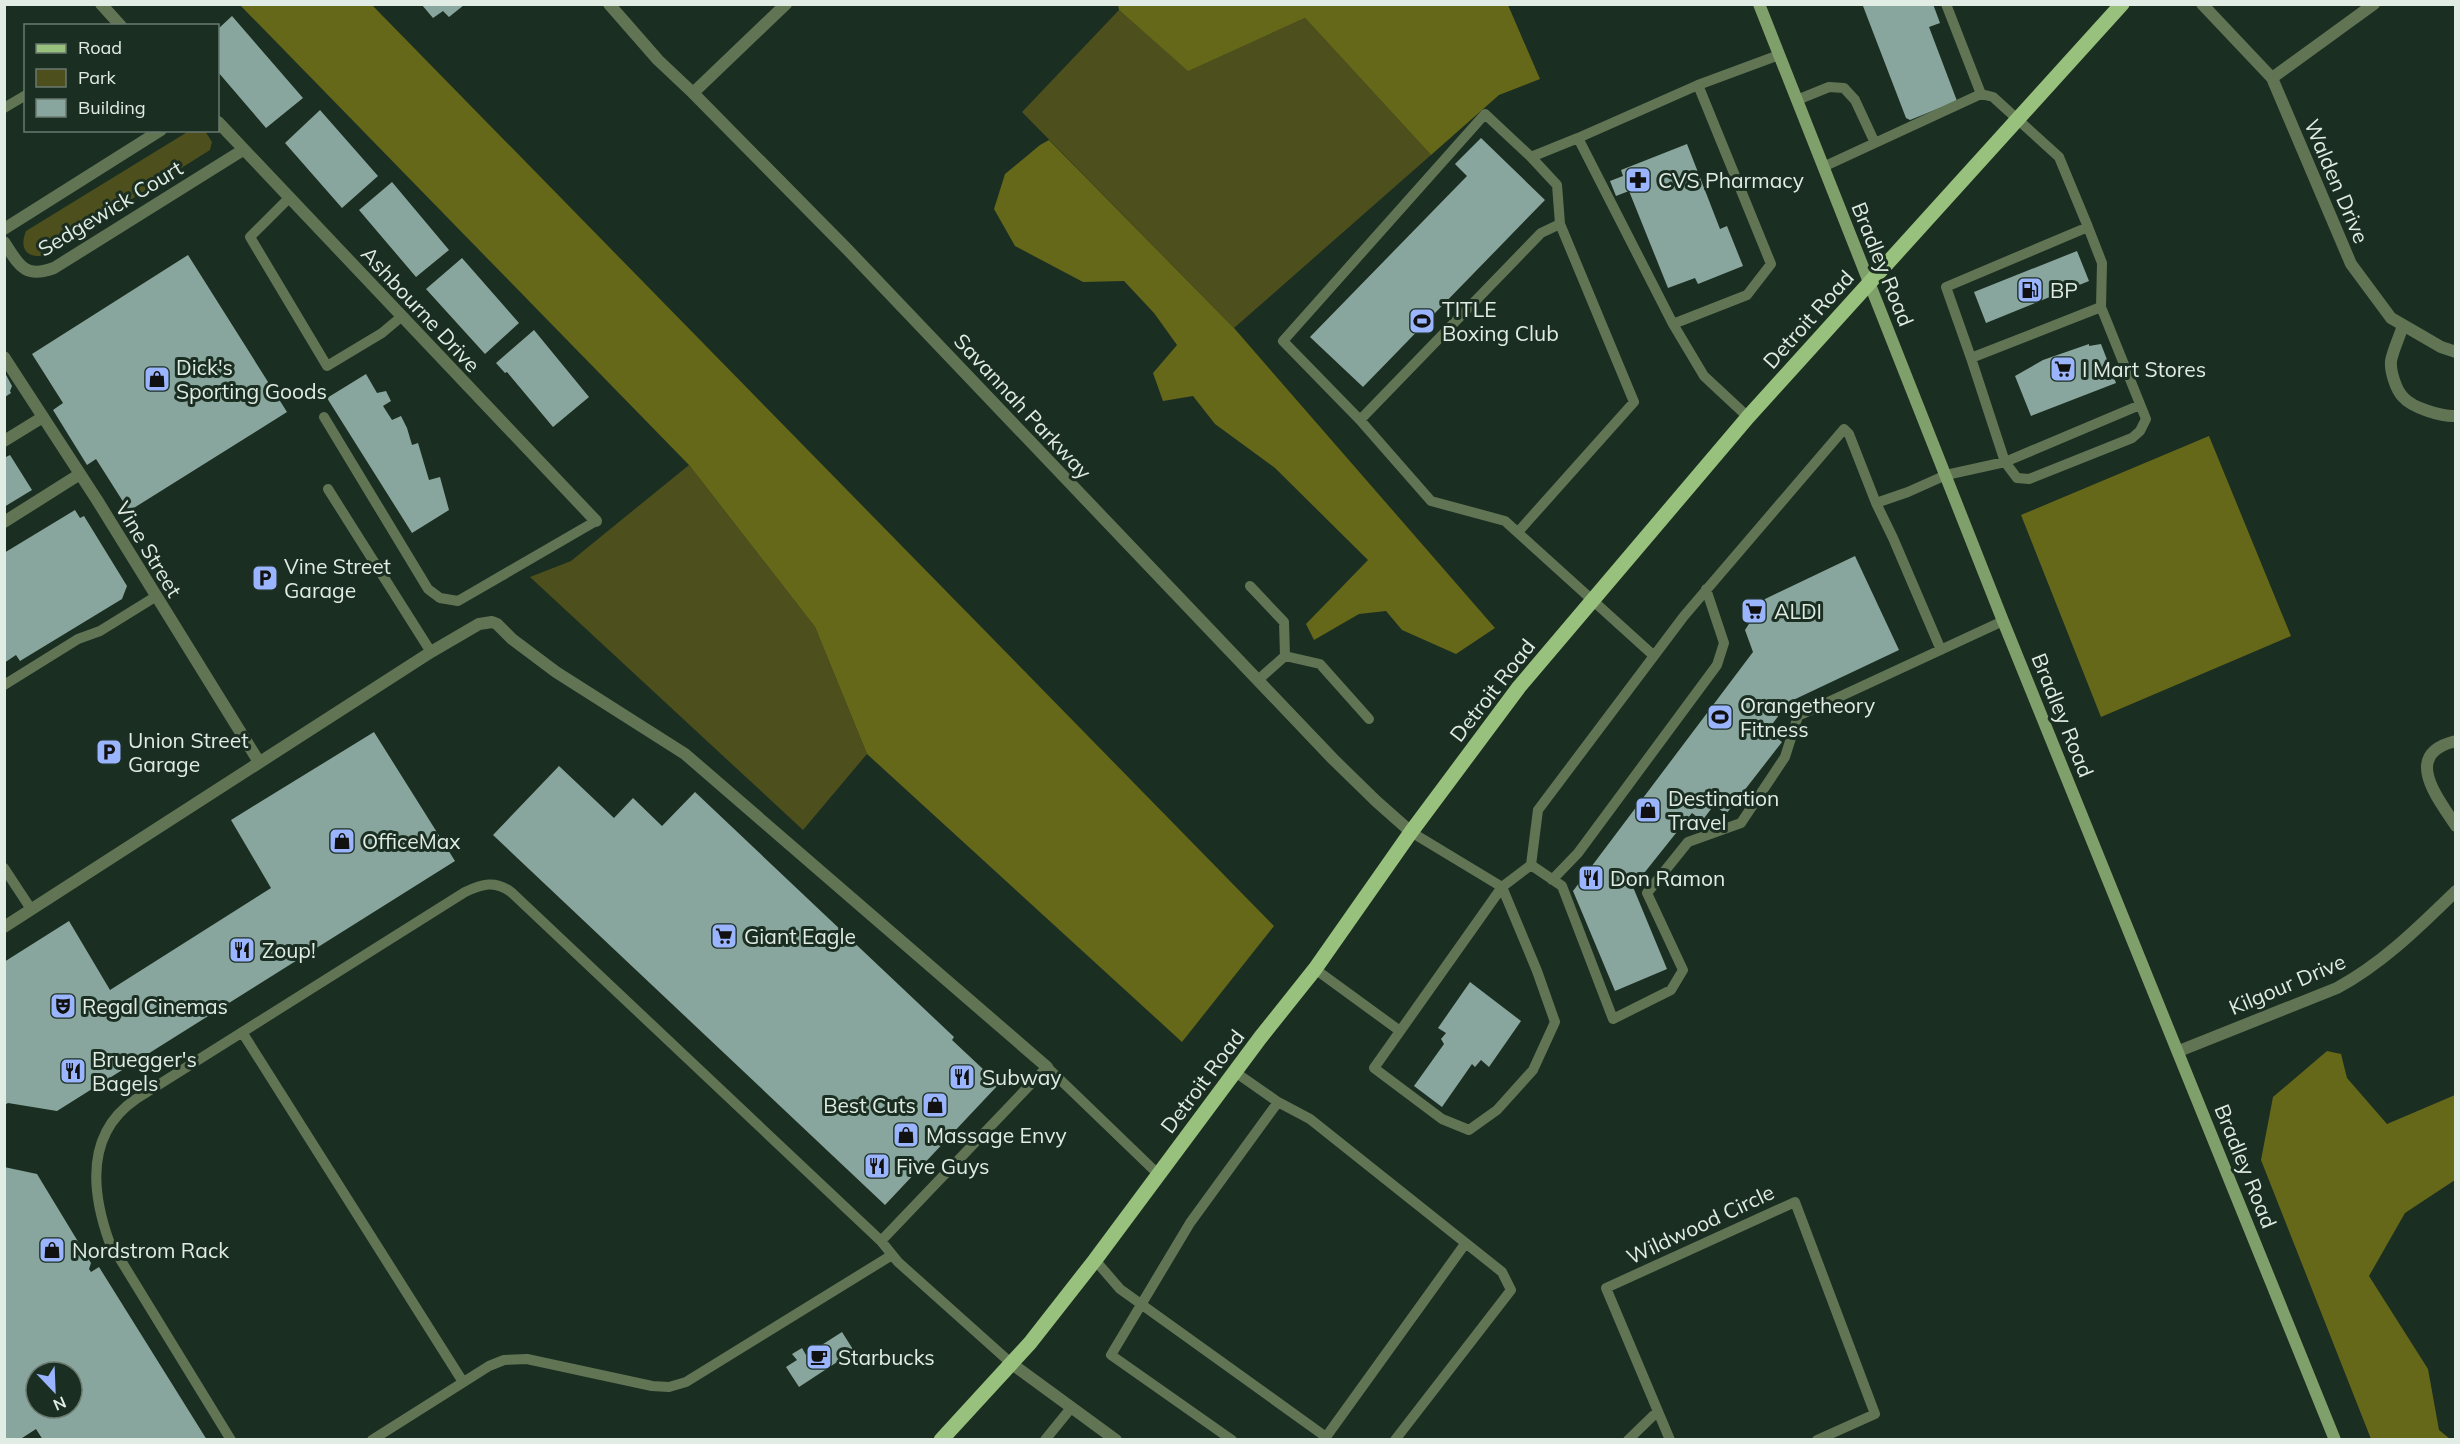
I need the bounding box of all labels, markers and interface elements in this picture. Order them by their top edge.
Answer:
legend [24,24,219,132]
text: Road [78,36,122,59]
text: Park [78,66,117,89]
text: Building [78,96,146,119]
street label: Walden Drive [2299,115,2375,247]
street label: Sedgewick Court [33,155,187,261]
pharmacy icon: CVS Pharmacy [1623,165,1653,195]
place label: CVS Pharmacy [1658,167,1804,193]
street label: Bradley Road [1846,198,1920,330]
street label: Ashbourne Drive [356,241,486,377]
street label: Detroit Road [1757,265,1859,373]
fuel station icon: BP [2015,275,2045,305]
place label: BP [2050,277,2078,303]
place label: TITLE Boxing Club [1442,296,1559,346]
sports icon: TITLE Boxing Club [1407,306,1437,336]
street label: Savannah Parkway [949,328,1097,484]
place label: Dick's Sporting Goods [176,354,327,404]
supermarket icon: I Mart Stores [2048,354,2078,384]
place label: I Mart Stores [2082,356,2206,382]
shop icon: Dick's Sporting Goods [142,364,172,394]
street label: Vine Street [110,496,188,602]
place label: Vine Street Garage [284,553,391,603]
parking icon: Vine Street Garage [250,563,280,593]
supermarket icon: ALDI [1739,596,1769,626]
place label: ALDI [1774,598,1822,624]
street label: Detroit Road [1444,633,1540,747]
street label: Bradley Road [2026,649,2100,781]
place label: Orangetheory Fitness [1740,692,1875,742]
sports icon: Orangetheory Fitness [1705,702,1735,732]
place label: Union Street Garage [128,727,248,777]
parking icon: Union Street Garage [94,737,124,767]
place label: Destination Travel [1668,785,1779,835]
shop icon: Destination Travel [1633,795,1663,825]
shop icon: OfficeMax [327,826,357,856]
place label: OfficeMax [362,828,461,854]
restaurant icon: Don Ramon [1576,863,1606,893]
place label: Don Ramon [1610,865,1725,891]
supermarket icon: Giant Eagle [709,921,739,951]
place label: Giant Eagle [744,923,856,949]
restaurant icon: Zoup! [227,935,257,965]
place label: Zoup! [262,937,316,963]
street label: Kilgour Drive [2225,948,2349,1020]
theatre icon: Regal Cinemas [48,991,78,1021]
place label: Regal Cinemas [82,993,228,1019]
street label: Detroit Road [1155,1024,1249,1138]
place label: Bruegger's Bagels [92,1046,197,1096]
restaurant icon: Bruegger's Bagels [58,1056,88,1086]
restaurant icon: Subway [947,1062,977,1092]
place label: Subway [982,1064,1061,1090]
shop icon: Best Cuts [920,1090,950,1120]
place label: Best Cuts [823,1092,916,1118]
street label: Bradley Road [2209,1100,2283,1232]
shop icon: Massage Envy [891,1120,921,1150]
place label: Massage Envy [926,1122,1067,1148]
restaurant icon: Five Guys [862,1151,892,1181]
place label: Five Guys [896,1153,990,1179]
street label: Wildwood Circle [1622,1178,1778,1270]
shop icon: Nordstrom Rack [37,1235,67,1265]
place label: Nordstrom Rack [72,1237,229,1263]
cafe icon: Starbucks [804,1342,834,1372]
place label: Starbucks [838,1344,935,1370]
north arrow [24,1360,84,1420]
text: N [50,1392,69,1415]

